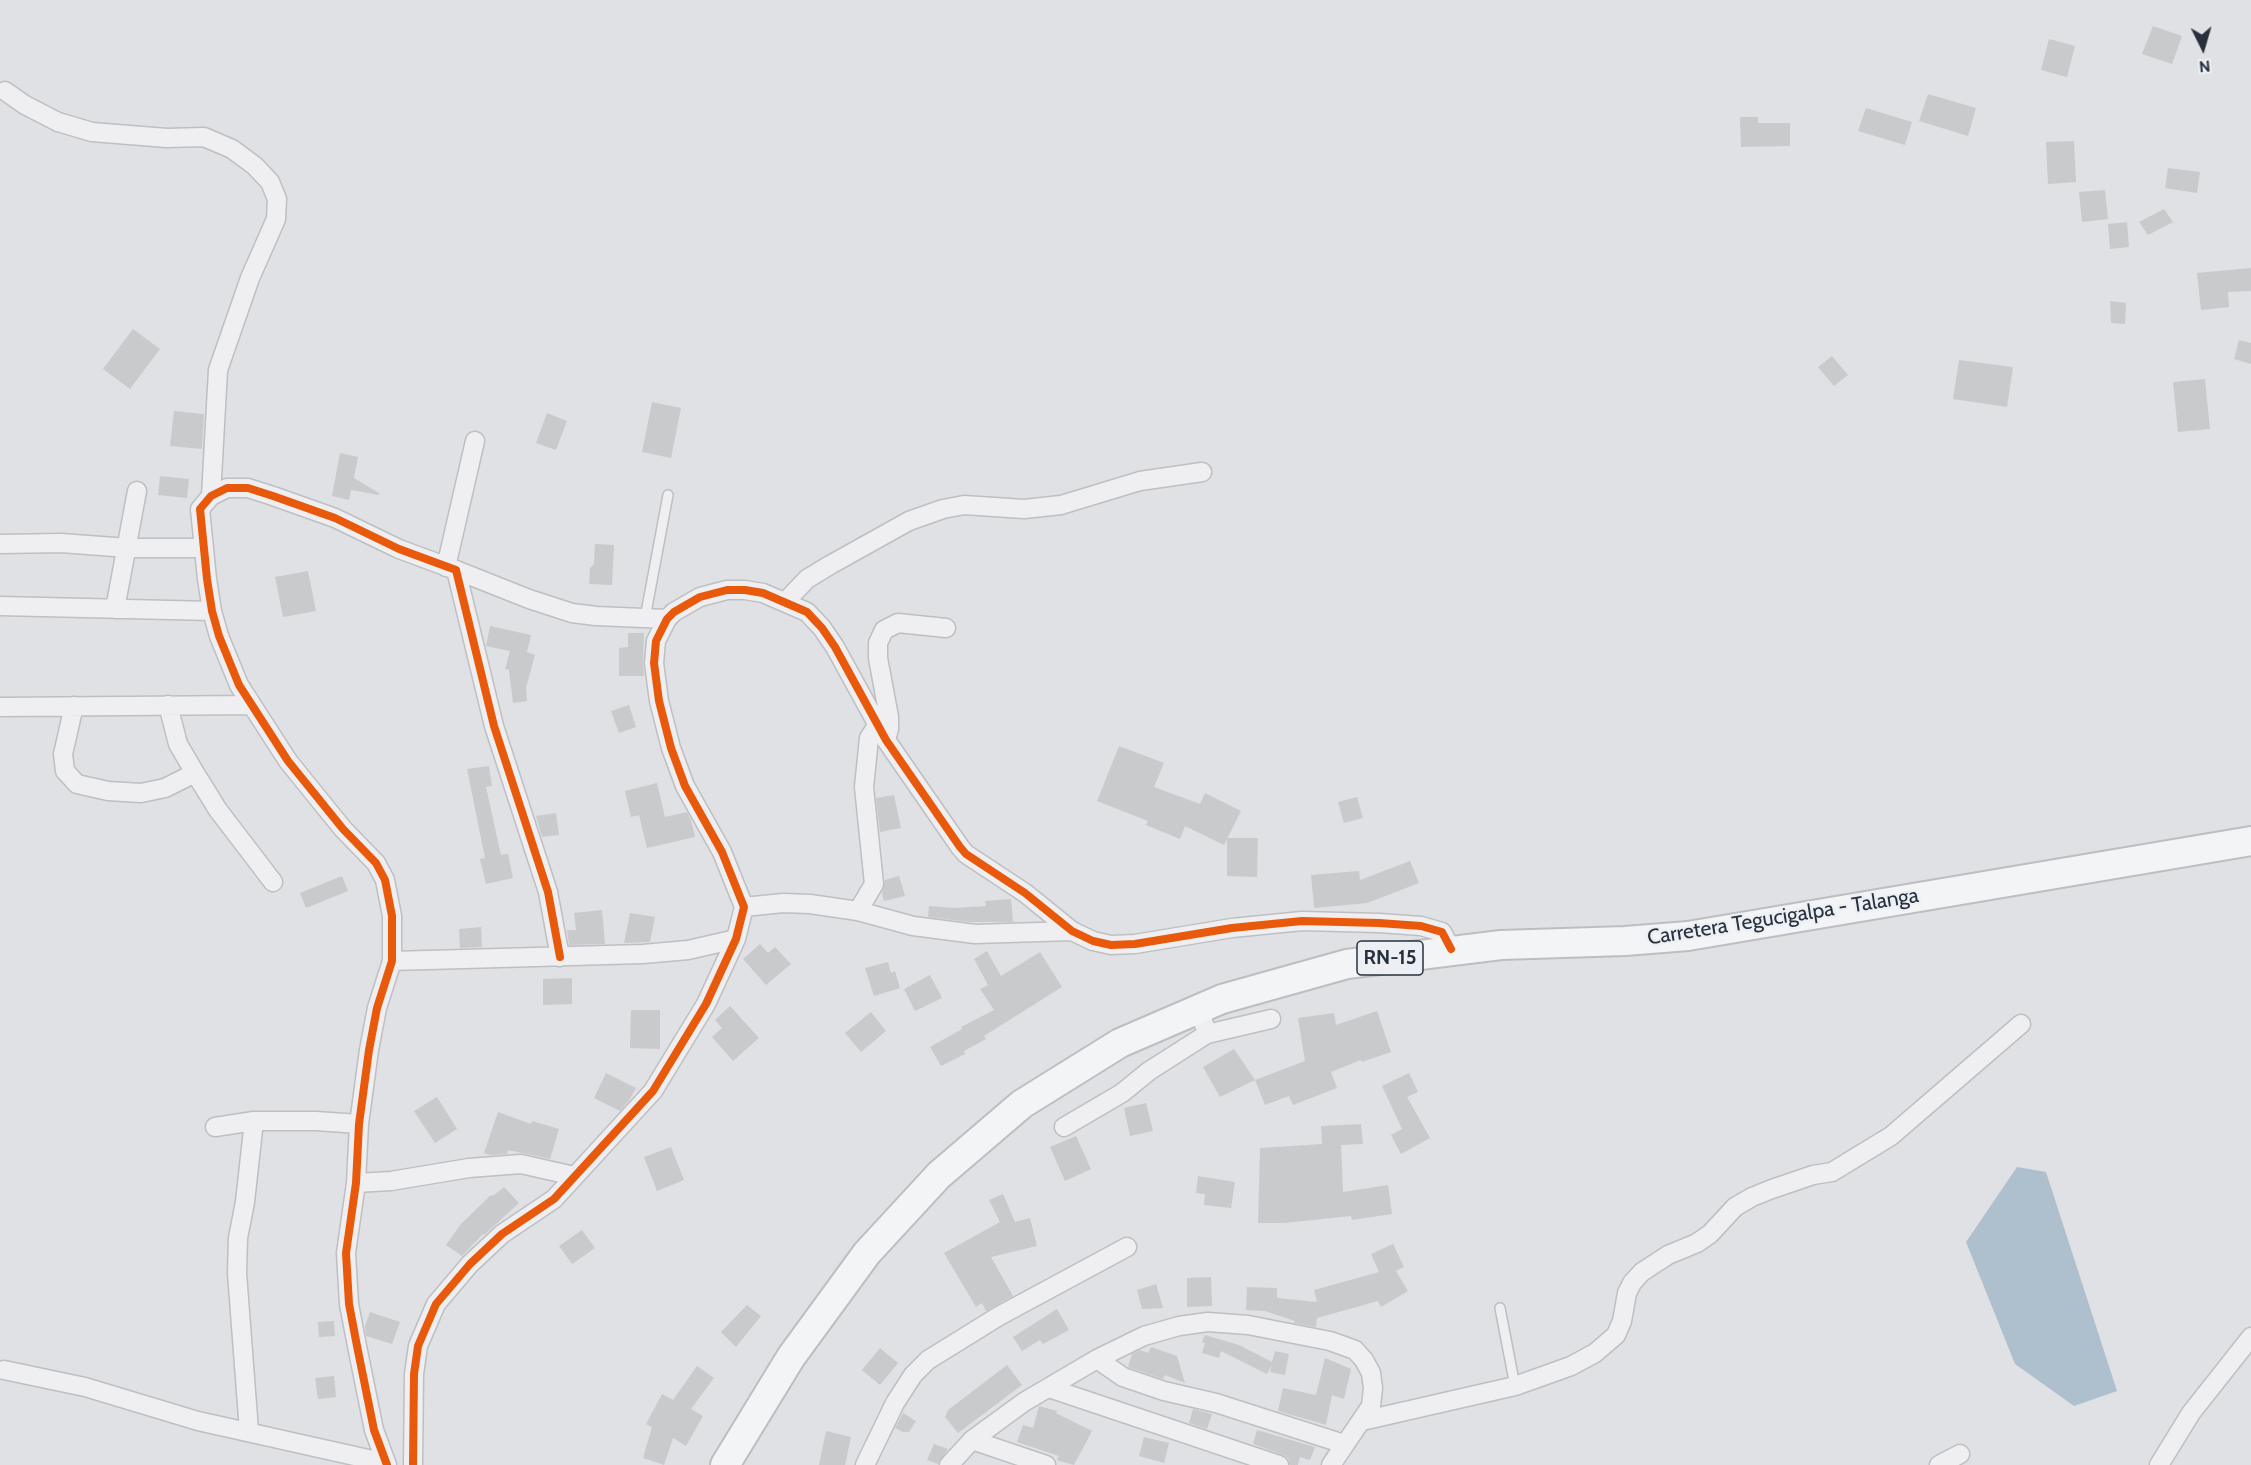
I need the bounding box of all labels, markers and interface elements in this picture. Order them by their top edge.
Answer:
north arrow [2173,18,2233,78]
text: N [2198,56,2211,76]
street label: Carretera Tegucigalpa - Talanga [1645,883,1921,951]
road number: RN-15 [1357,941,1423,975]

